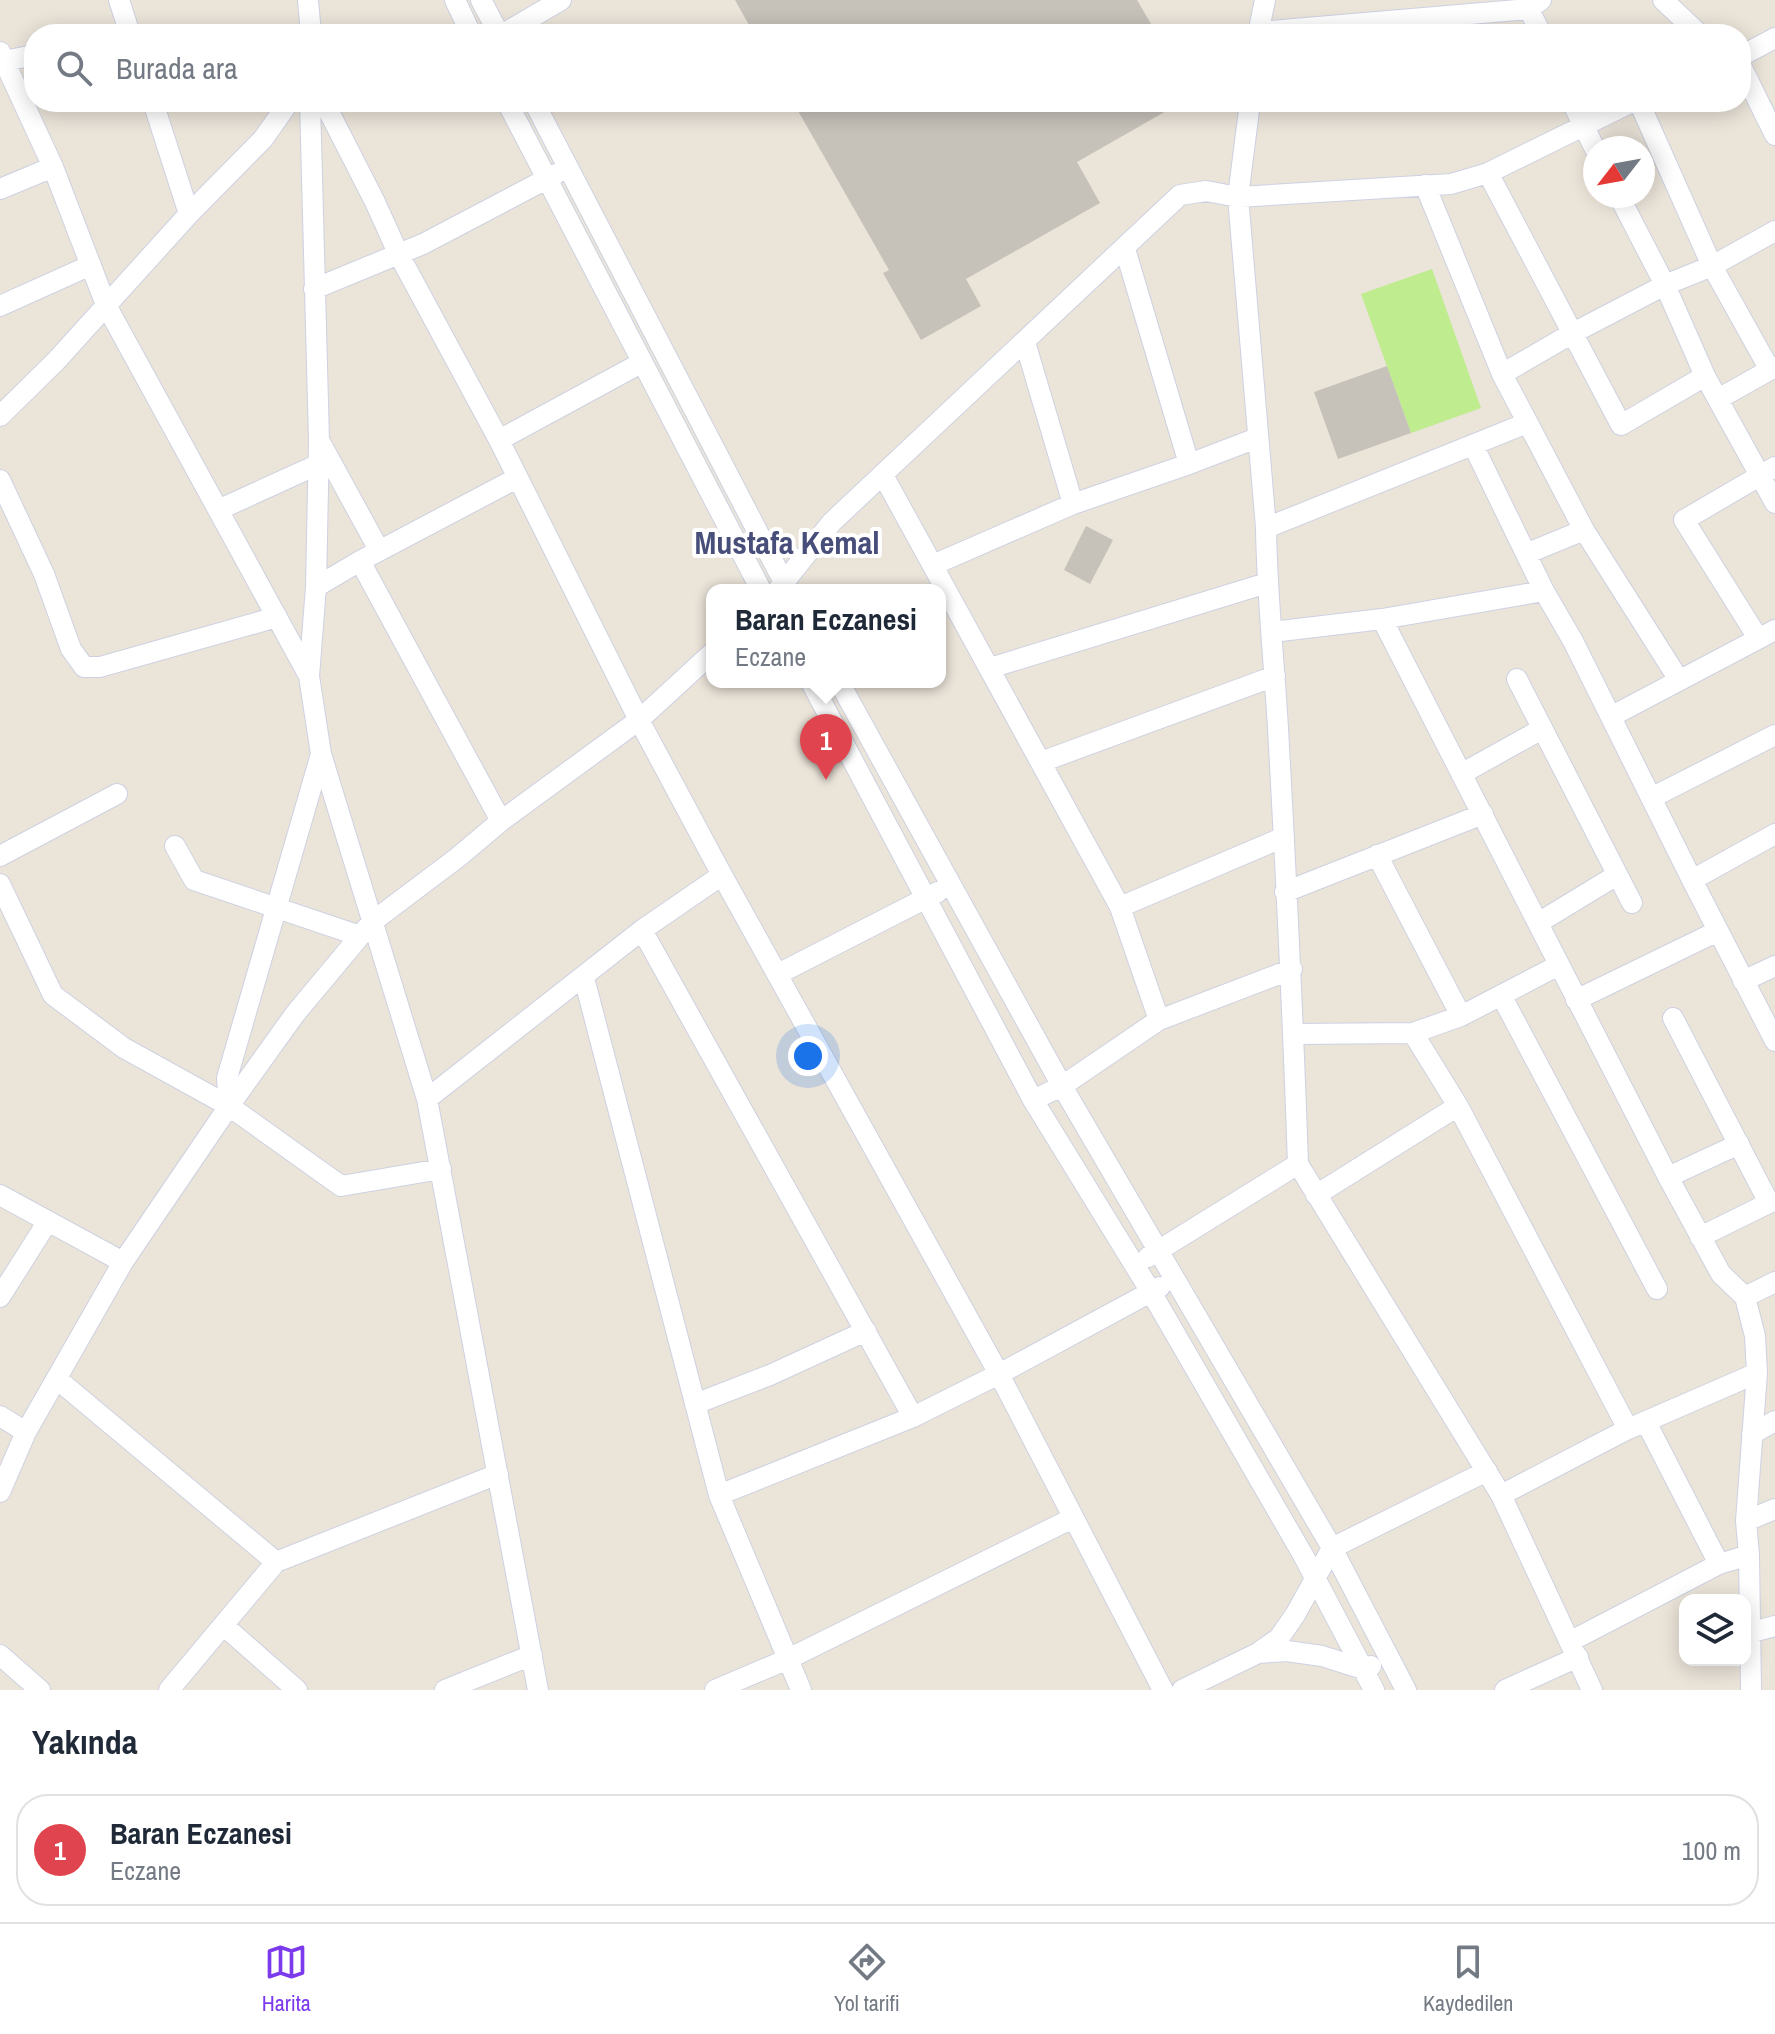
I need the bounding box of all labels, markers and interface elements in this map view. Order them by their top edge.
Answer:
search box [24,24,1751,112]
icon: search [52,46,96,90]
text: Burada ara [116,48,238,88]
north arrow [1583,136,1655,208]
district label: Mustafa Kemal [694,521,880,564]
popup [706,584,946,688]
text: Baran Eczanesi [735,599,917,639]
text: Eczane [735,639,806,674]
pin: 1 [800,714,852,780]
your location [788,1036,828,1076]
map controls [1679,1594,1751,1666]
button: layers [1679,1594,1751,1666]
text: Yakında [32,1719,137,1765]
text: Baran Eczanesi [110,1813,292,1853]
text: 1 [54,1833,66,1868]
text: 100 m [1682,1833,1741,1868]
text: Eczane [110,1853,181,1888]
tab: Harita [262,1940,311,2018]
tab: Yol tarifi [834,1940,900,2018]
tab: Kaydedilen [1423,1940,1513,2018]

